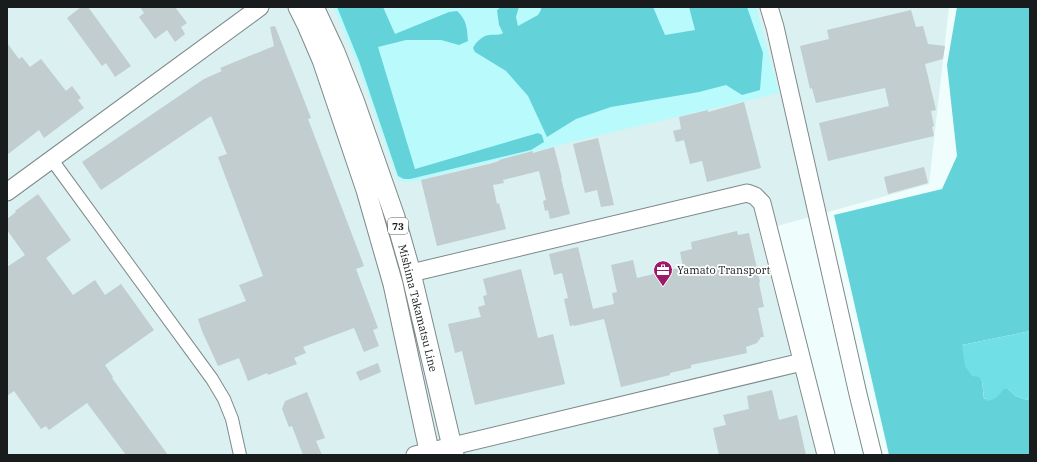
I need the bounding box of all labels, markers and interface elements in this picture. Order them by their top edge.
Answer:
road number: 73 [388,218,408,234]
street label: Mishima Takamatsu Line [395,243,441,373]
office icon: Yamato Transport [652,259,674,287]
place label: Yamato Transport [677,263,771,277]

